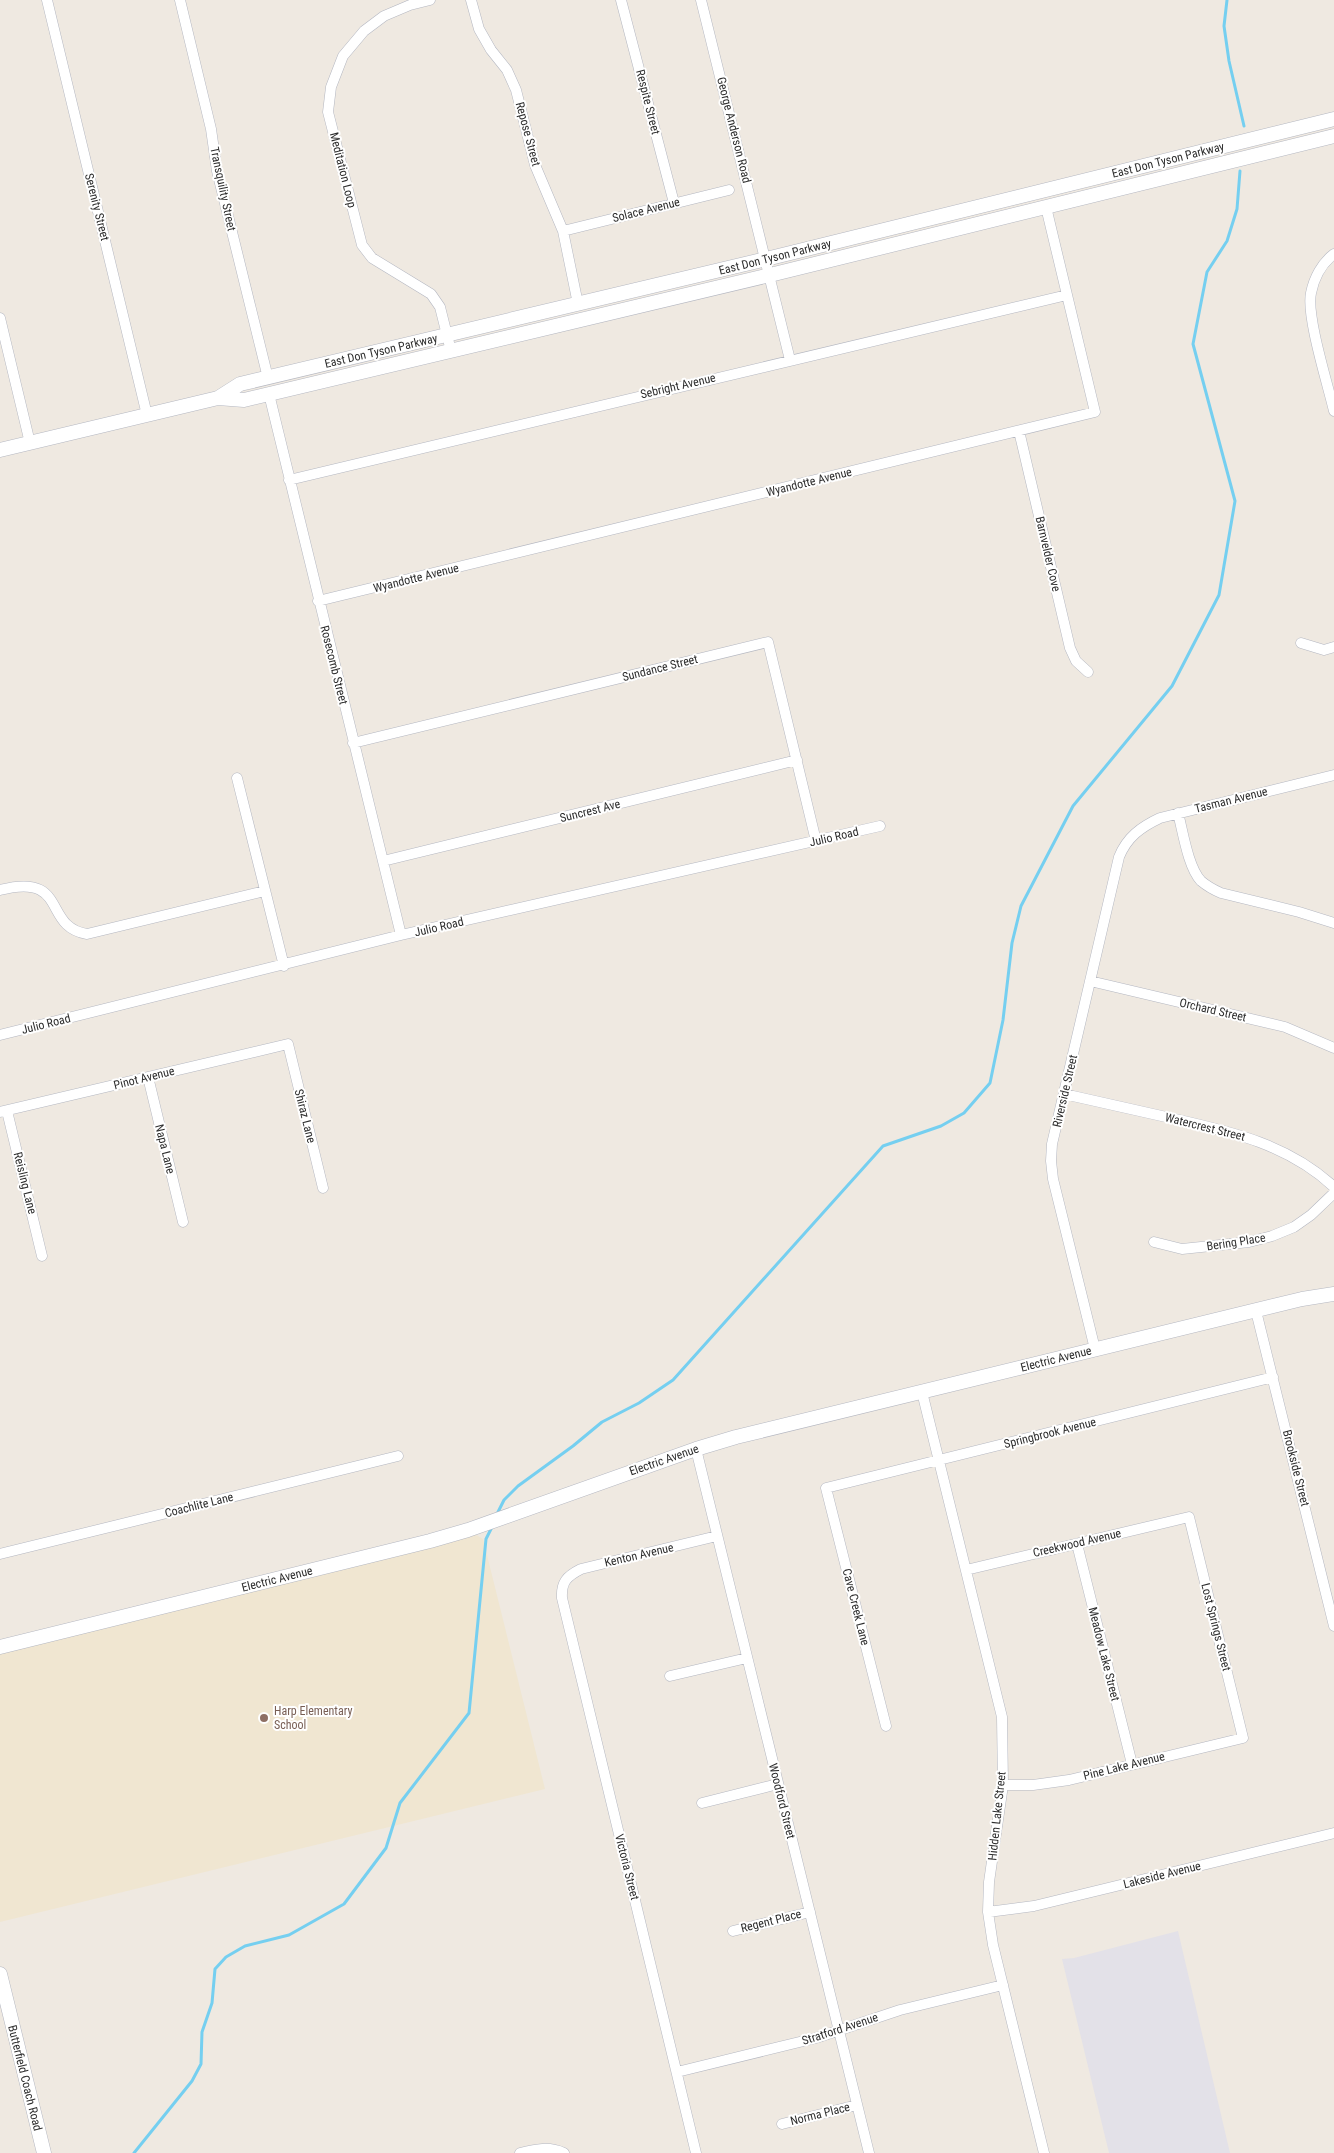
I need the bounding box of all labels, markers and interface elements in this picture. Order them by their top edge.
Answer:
street label: Respite Street [633,68,663,136]
street label: George Anderson Road [714,76,754,184]
street label: Repose Street [513,100,543,168]
street label: Meditation Loop [327,131,359,209]
street label: East Don Tyson Parkway [1110,139,1226,181]
street label: Transquility Street [207,146,239,233]
street label: Serenity Street [82,172,112,243]
street label: Solace Avenue [611,195,682,225]
street label: East Don Tyson Parkway [717,236,833,278]
street label: East Don Tyson Parkway [323,331,439,371]
street label: Sebright Avenue [639,370,717,401]
street label: Wyandotte Avenue [765,465,854,499]
street label: Barnvelder Cove [1033,515,1064,593]
street label: Wyandotte Avenue [372,561,461,595]
street label: Rosecomb Street [317,624,351,706]
street label: Sundance Street [621,652,700,684]
street label: Tasman Avenue [1193,784,1269,816]
street label: Suncrest Ave [558,797,622,825]
street label: Julio Road [808,825,860,849]
street label: Julio Road [413,915,465,939]
street label: Orchard Street [1178,996,1248,1025]
street label: Julio Road [20,1011,72,1037]
street label: Riverside Street [1050,1053,1080,1129]
street label: Pinot Avenue [112,1064,176,1092]
street label: Shiraz Lane [292,1088,319,1145]
street label: Watercrest Street [1164,1110,1247,1144]
street label: Napa Lane [152,1123,178,1176]
street label: Reisling Lane [11,1151,40,1216]
street label: Bering Place [1206,1230,1267,1254]
street label: Electric Avenue [1019,1343,1093,1375]
street label: Springbrook Avenue [1002,1415,1098,1451]
street label: Brookside Street [1280,1428,1312,1508]
street label: Electric Avenue [627,1441,701,1478]
street label: Coachlite Lane [163,1490,235,1520]
street label: Creekwood Avenue [1032,1526,1123,1560]
street label: Kenton Avenue [603,1540,675,1570]
street label: Electric Avenue [240,1563,314,1595]
street label: Cave Creek Lane [840,1567,872,1647]
street label: Lost Springs Street [1198,1582,1234,1673]
street label: Meadow Lake Street [1086,1606,1123,1703]
place label: Harp Elementary School [274,1704,352,1732]
marker: Harp Elementary School [258,1712,270,1724]
street label: Pine Lake Avenue [1082,1749,1166,1783]
street label: Woodford Street [766,1762,798,1841]
street label: Hidden Lake Street [985,1770,1009,1861]
street label: Victoria Street [612,1833,642,1902]
street label: Lakeside Avenue [1122,1859,1203,1891]
street label: Regent Place [739,1907,803,1935]
street label: Stratford Avenue [800,2010,880,2048]
street label: Butterfield Coach Road [5,2024,45,2132]
street label: Norma Place [789,2100,852,2128]

